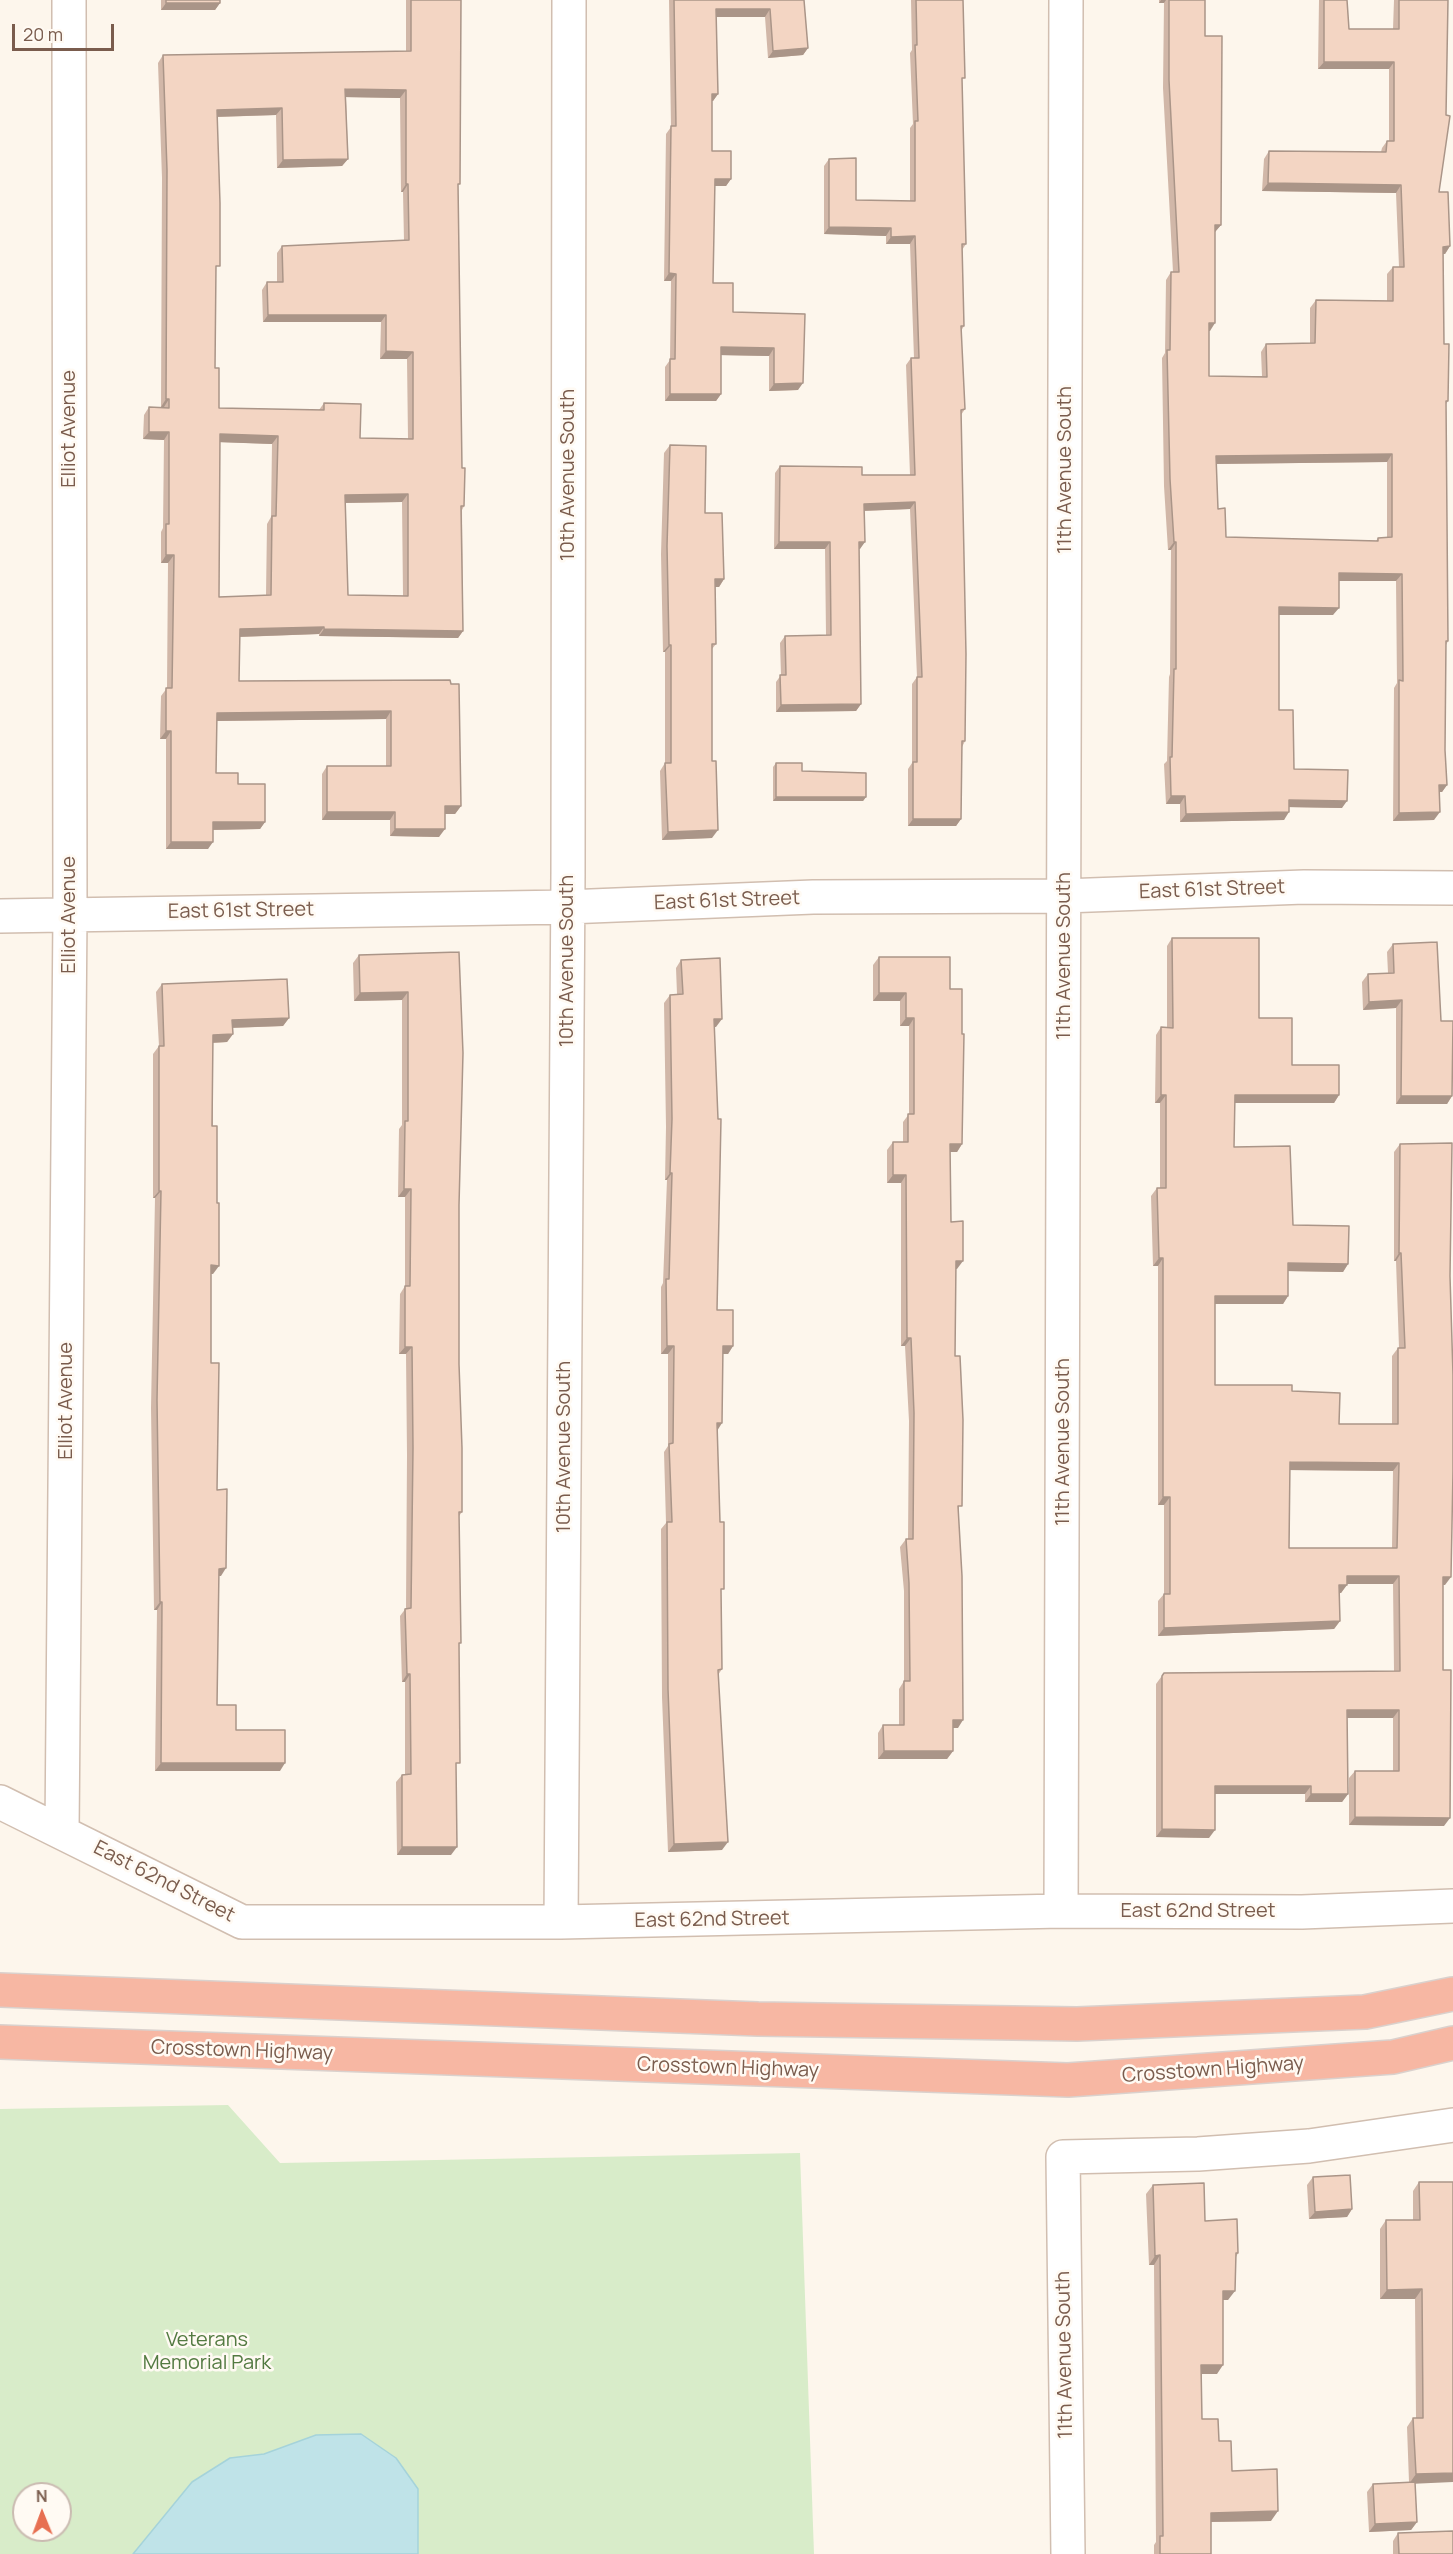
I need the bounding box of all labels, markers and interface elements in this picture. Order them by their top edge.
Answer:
scale bar [15,12,117,50]
text: 20 m [23,22,63,46]
street label: Elliot Avenue [57,370,81,488]
street label: 11th Avenue South [1053,386,1077,554]
street label: 10th Avenue South [556,389,580,561]
street label: Elliot Avenue [57,856,81,974]
street label: 11th Avenue South [1052,872,1076,1040]
street label: 10th Avenue South [555,875,579,1047]
street label: East 61st Street [1139,875,1285,905]
street label: East 61st Street [654,886,800,916]
street label: East 61st Street [168,898,314,924]
street label: Elliot Avenue [54,1342,78,1460]
street label: 11th Avenue South [1051,1358,1075,1526]
street label: 10th Avenue South [552,1361,576,1533]
street label: East 62nd Street [89,1836,239,1928]
street label: East 62nd Street [1120,1899,1276,1923]
street label: East 62nd Street [634,1907,790,1933]
street label: Crosstown Highway [151,2036,333,2066]
street label: Crosstown Highway [1121,2052,1305,2088]
street label: Crosstown Highway [637,2053,819,2083]
street label: 11th Avenue South [1052,2271,1078,2439]
park label: Veterans Memorial Park [143,2328,271,2375]
north arrow [12,2482,72,2542]
text: N [36,2485,48,2507]

